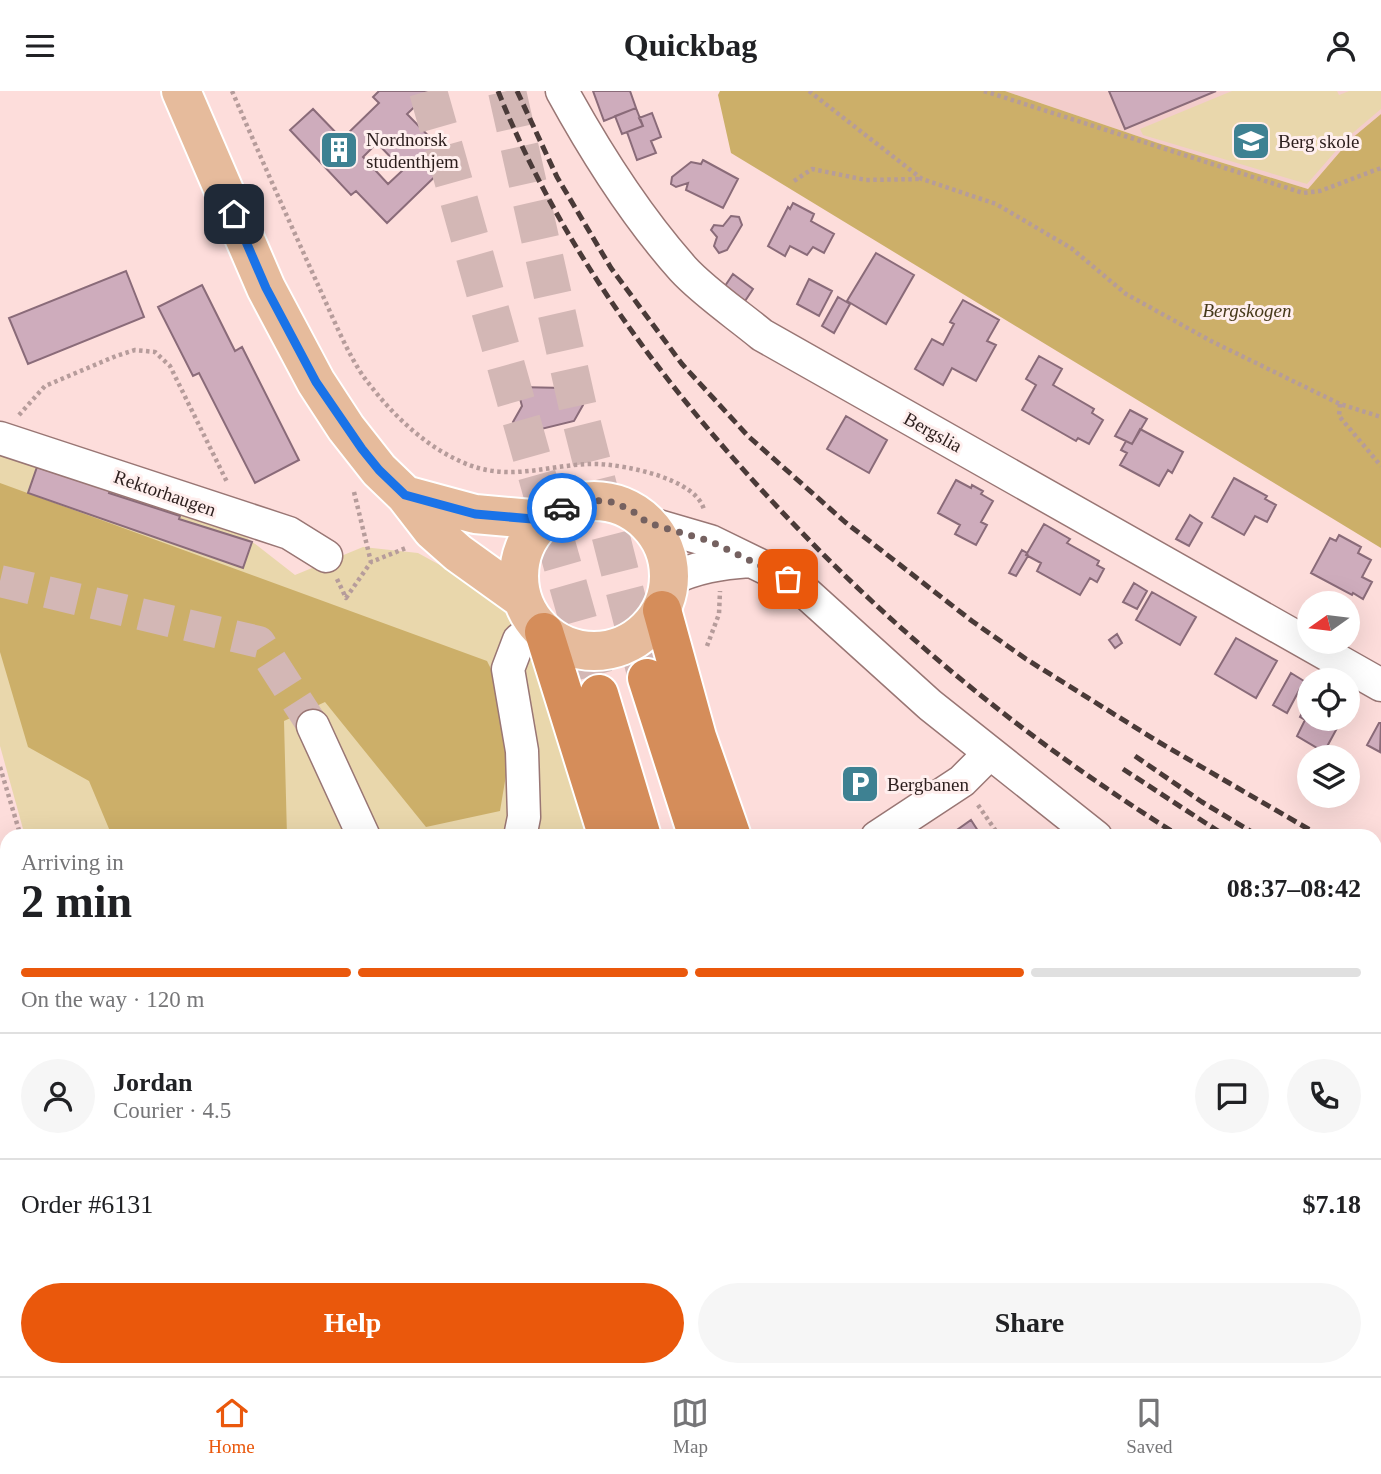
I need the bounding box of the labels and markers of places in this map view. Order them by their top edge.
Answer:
school or university icon: Berg skole [1230,120,1272,162]
building icon: Nordnorsk studenthjem [318,129,360,171]
place label: Nordnorsk studenthjem [366,129,459,172]
place label: Berg skole [1278,131,1359,152]
pin [204,184,264,244]
pin [758,549,818,609]
parking icon: Bergbanen [839,763,881,805]
place label: Bergbanen [887,774,969,795]

